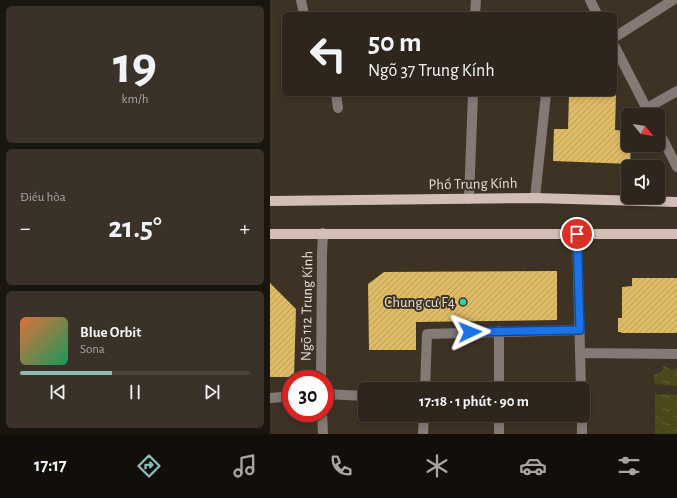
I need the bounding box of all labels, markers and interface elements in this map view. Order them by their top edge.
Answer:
icon: left [302,28,354,80]
text: 50 m [368,29,422,57]
text: 19 [113,40,157,92]
text: Ngõ 37 Trung Kính [368,62,495,80]
text: km/h [122,93,148,106]
north arrow [621,108,665,152]
map controls [621,108,665,204]
button: sound [621,160,665,204]
street label: Phố Trung Kính [428,176,518,192]
text: Điều hòa [20,191,66,204]
text: 21.5° [108,213,162,243]
text: − [20,217,31,239]
text: + [239,217,250,239]
pin [560,217,594,251]
icon: arrive [566,223,588,245]
street label: Ngõ 112 Trung Kính [299,251,315,361]
place label: Chung cư F4 [384,295,455,310]
marker: Chung cư F4 [458,297,468,307]
position arrow [449,311,491,353]
text: Blue Orbit [80,325,141,340]
text: Sona [80,343,105,356]
speed limit sign: 30 [282,370,334,422]
icon: previous [47,381,69,403]
icon: pause [124,381,146,403]
icon: next [201,381,223,403]
text: 17:18 · 1 phút · 90 m [419,394,529,409]
icon: directions [135,452,163,480]
icon: music [231,452,259,480]
icon: phone [327,452,355,480]
icon: climate [423,452,451,480]
icon: car [519,452,547,480]
icon: filters [615,452,643,480]
text: 17:17 [34,457,67,475]

